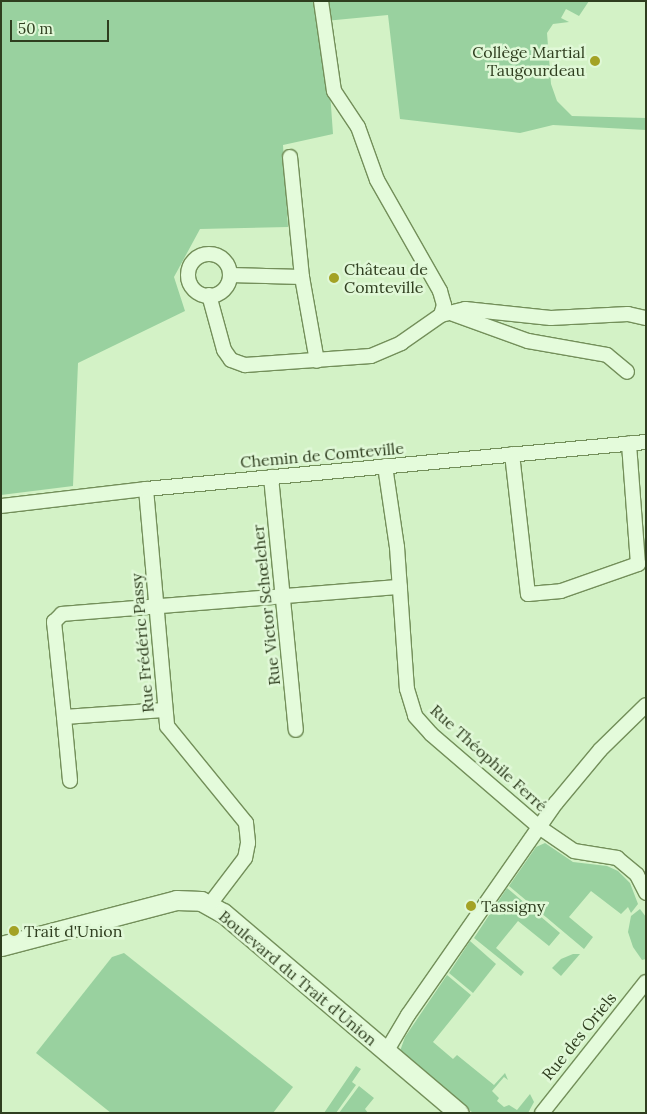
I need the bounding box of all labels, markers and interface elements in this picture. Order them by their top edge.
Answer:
scale bar [12,10,111,42]
text: 50 m [18,19,53,38]
place label: Collège Martial Taugourdeau [472,42,585,80]
marker: Collège Martial Taugourdeau [589,55,601,67]
place label: Château de Comteville [344,259,428,297]
marker: Château de Comteville [328,272,340,284]
street label: Chemin de Comteville [239,438,405,472]
street label: Rue Victor Schœlcher [248,524,284,686]
street label: Rue Frédéric Passy [126,572,158,714]
street label: Rue Théophile Ferré [427,700,551,816]
place label: Tassigny [481,896,545,916]
marker: Tassigny [465,900,477,912]
street label: Boulevard du Trait d'Union [215,906,381,1050]
place label: Trait d'Union [24,921,122,941]
marker: Trait d'Union [8,925,20,937]
street label: Rue des Oriels [538,988,620,1084]

